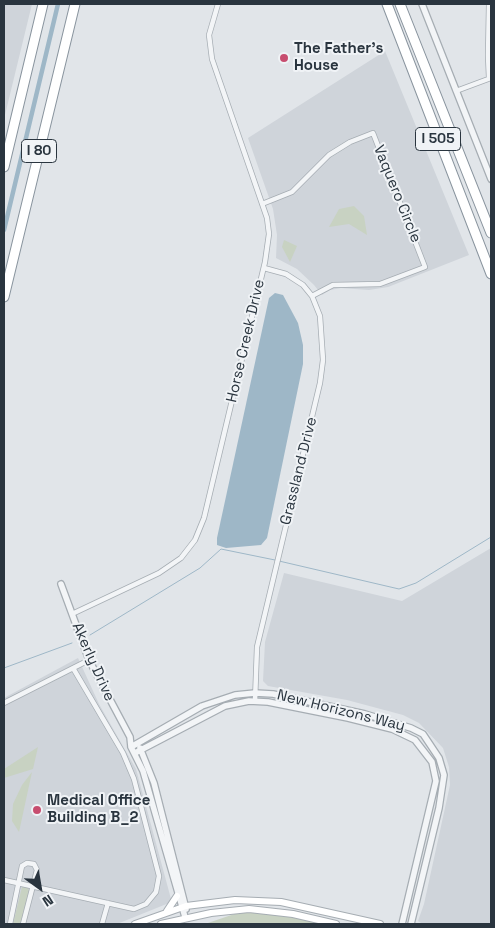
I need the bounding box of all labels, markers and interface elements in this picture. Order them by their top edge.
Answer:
place label: The Father's House [294,40,383,75]
marker: The Father's House [278,52,290,64]
road number: I 505 [416,128,460,150]
road number: I 80 [22,140,56,162]
street label: Vaquero Circle [369,143,425,245]
street label: Horse Creek Drive [223,278,269,404]
street label: Grassland Drive [277,415,321,527]
street label: Akerly Drive [68,620,118,704]
street label: New Horizons Way [275,686,407,736]
place label: Medical Office Building B_2 [47,792,150,827]
marker: Medical Office Building B_2 [31,804,43,816]
north arrow [15,863,65,913]
text: N [39,891,57,911]

